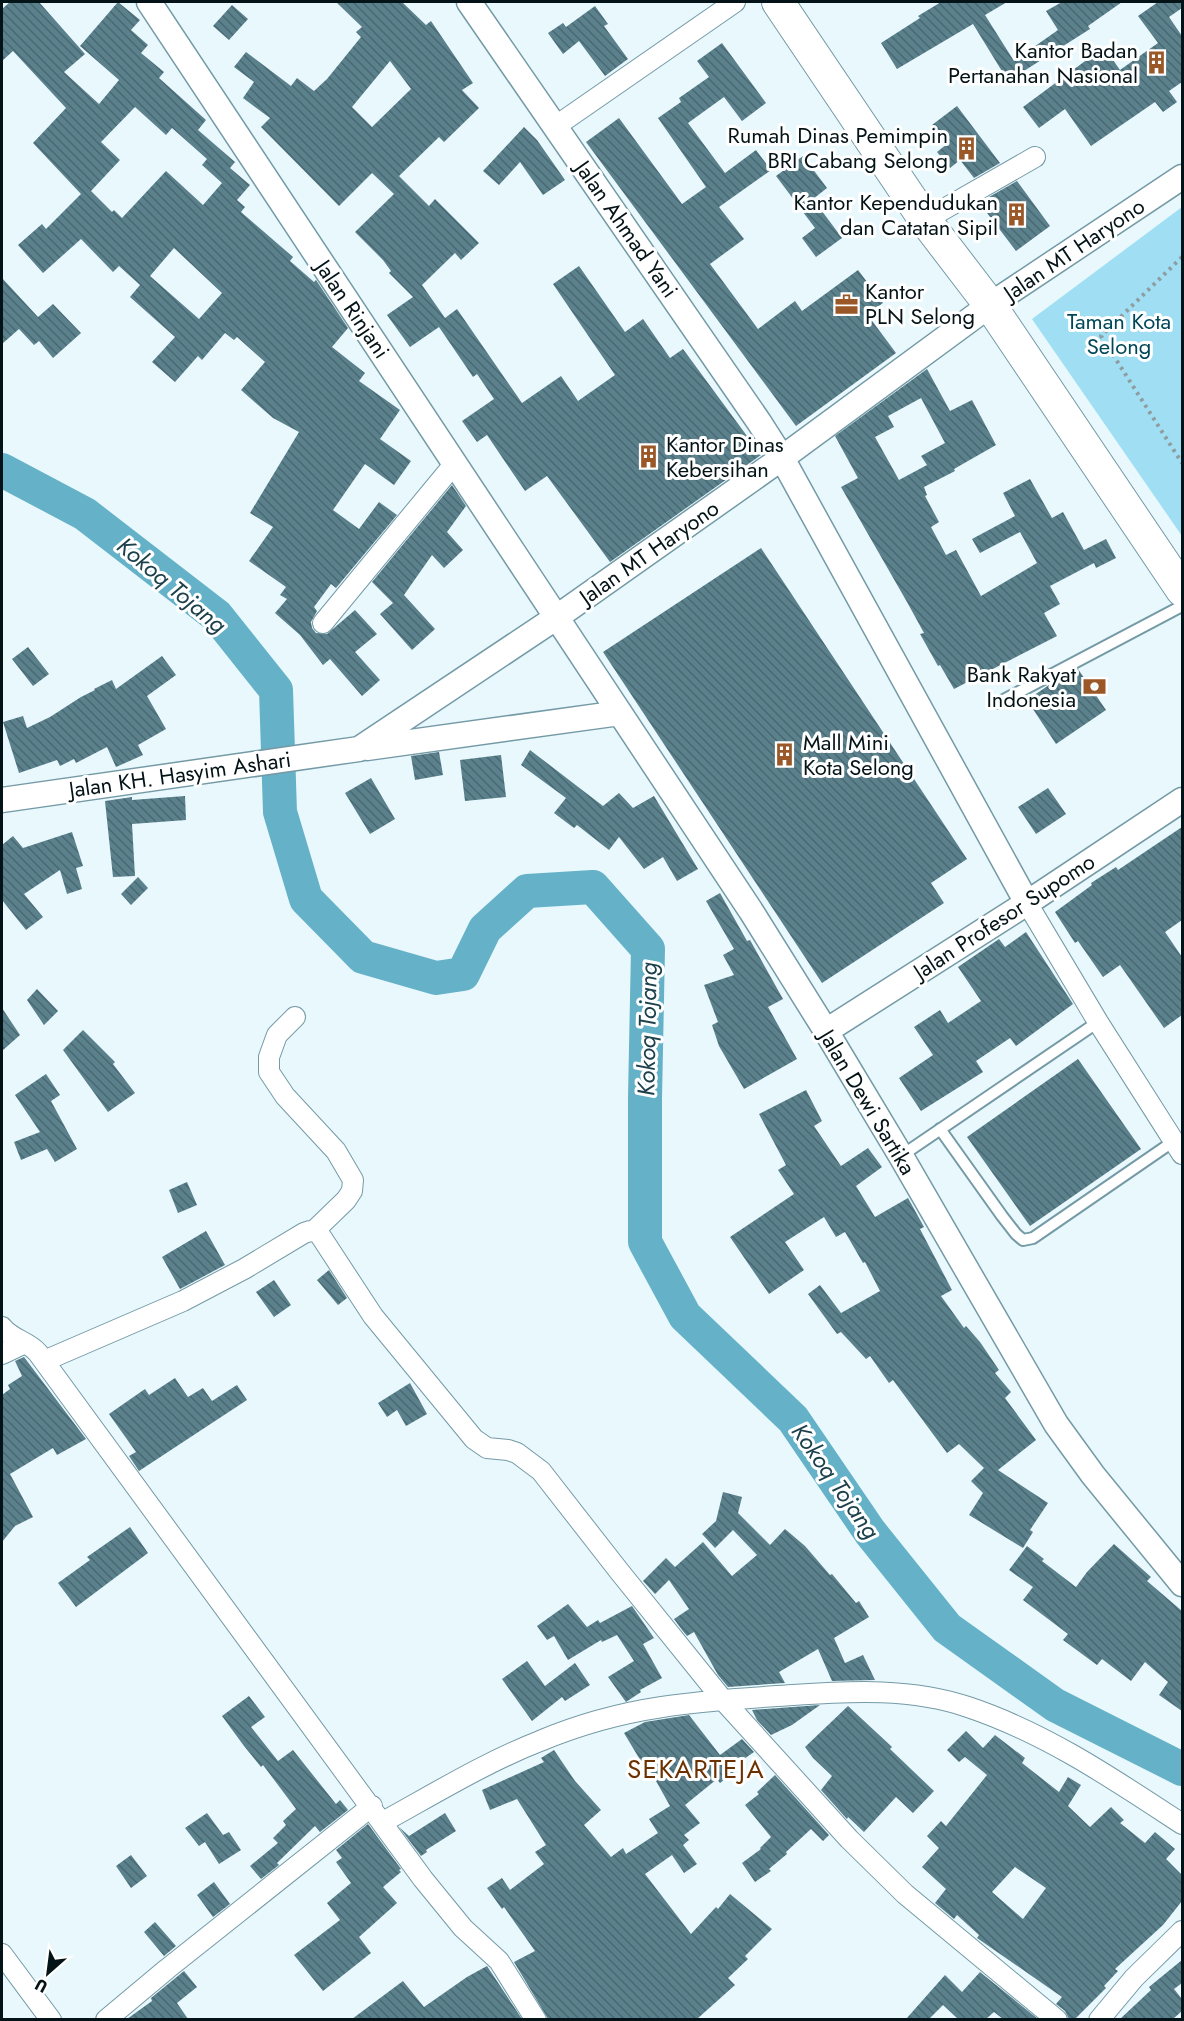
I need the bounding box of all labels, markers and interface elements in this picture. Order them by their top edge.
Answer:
place label: Kantor Badan Pertanahan Nasional [948,34,1138,91]
building icon: Kantor Badan Pertanahan Nasional [1143,50,1169,76]
place label: Rumah Dinas Pemimpin BRI Cabang Selong [727,119,948,176]
building icon: Rumah Dinas Pemimpin BRI Cabang Selong [953,135,979,161]
street label: Jalan Ahmad Yani [566,152,686,304]
place label: Kantor Kependudukan dan Catatan Sipil [793,186,998,243]
street label: Jalan MT Haryono [995,190,1151,310]
building icon: Kantor Kependudukan dan Catatan Sipil [1003,202,1029,228]
street label: Jalan Rinjani [307,251,398,365]
place label: Kantor PLN Selong [865,275,975,332]
office icon: Kantor PLN Selong [834,291,860,317]
park label: Taman Kota Selong [1067,305,1171,362]
place label: Kantor Dinas Kebersihan [666,428,784,485]
building icon: Kantor Dinas Kebersihan [635,444,661,470]
street label: Jalan MT Haryono [570,492,725,614]
water label: Kokoq Tojang [109,529,235,641]
place label: Bank Rakyat Indonesia [967,658,1077,715]
bank icon: Bank Rakyat Indonesia [1081,674,1107,700]
place label: Mall Mini Kota Selong [803,726,914,783]
building icon: Mall Mini Kota Selong [772,742,798,768]
street label: Jalan KH. Hasyim Ashari [64,743,293,806]
street label: Jalan Profesor Supomo [905,845,1101,988]
water label: Kokoq Tojang [628,962,666,1096]
street label: Jalan Dewi Sartika [810,1021,924,1181]
water label: Kokoq Tojang [783,1416,889,1546]
district label: SEKARTEJA [627,1750,765,1788]
north arrow [18,1943,78,2003]
text: U [31,1973,52,1999]

